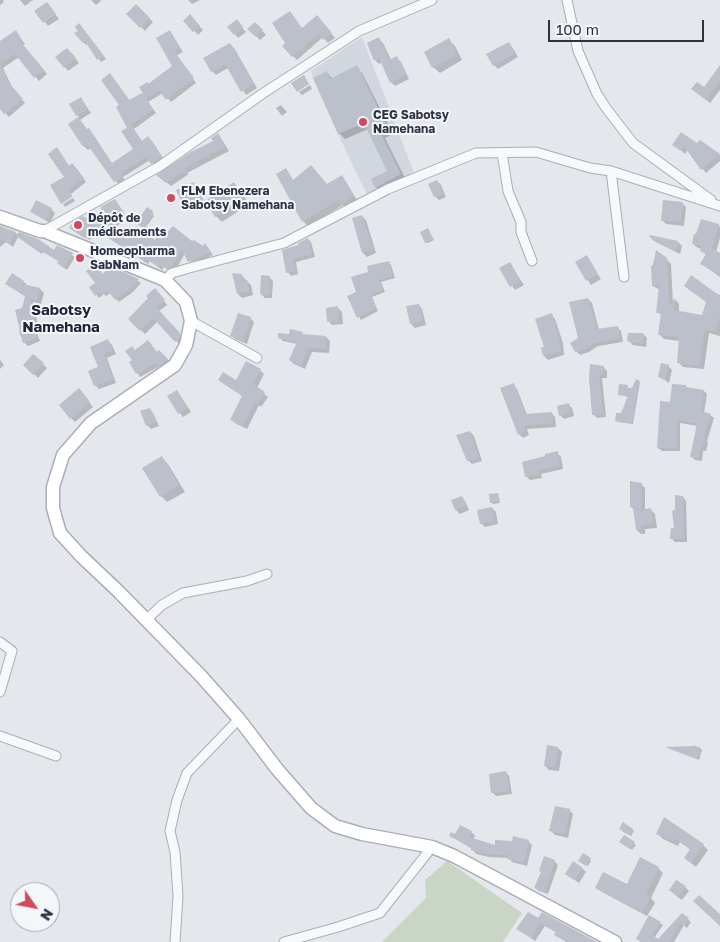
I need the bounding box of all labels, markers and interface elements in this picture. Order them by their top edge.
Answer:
scale bar [550,10,706,42]
text: 100 m [556,20,599,38]
place label: CEG Sabotsy Namehana [373,108,449,136]
marker: CEG Sabotsy Namehana [357,116,369,128]
place label: FLM Ebenezera Sabotsy Namehana [181,184,294,212]
marker: FLM Ebenezera Sabotsy Namehana [165,192,177,204]
place label: Dépôt de médicaments [88,211,166,239]
marker: Dépôt de médicaments [72,219,84,231]
place label: Homeopharma SabNam [90,244,175,272]
marker: Homeopharma SabNam [74,252,86,264]
district label: Sabotsy Namehana [22,301,100,336]
north arrow [10,882,60,932]
text: N [37,906,57,924]

